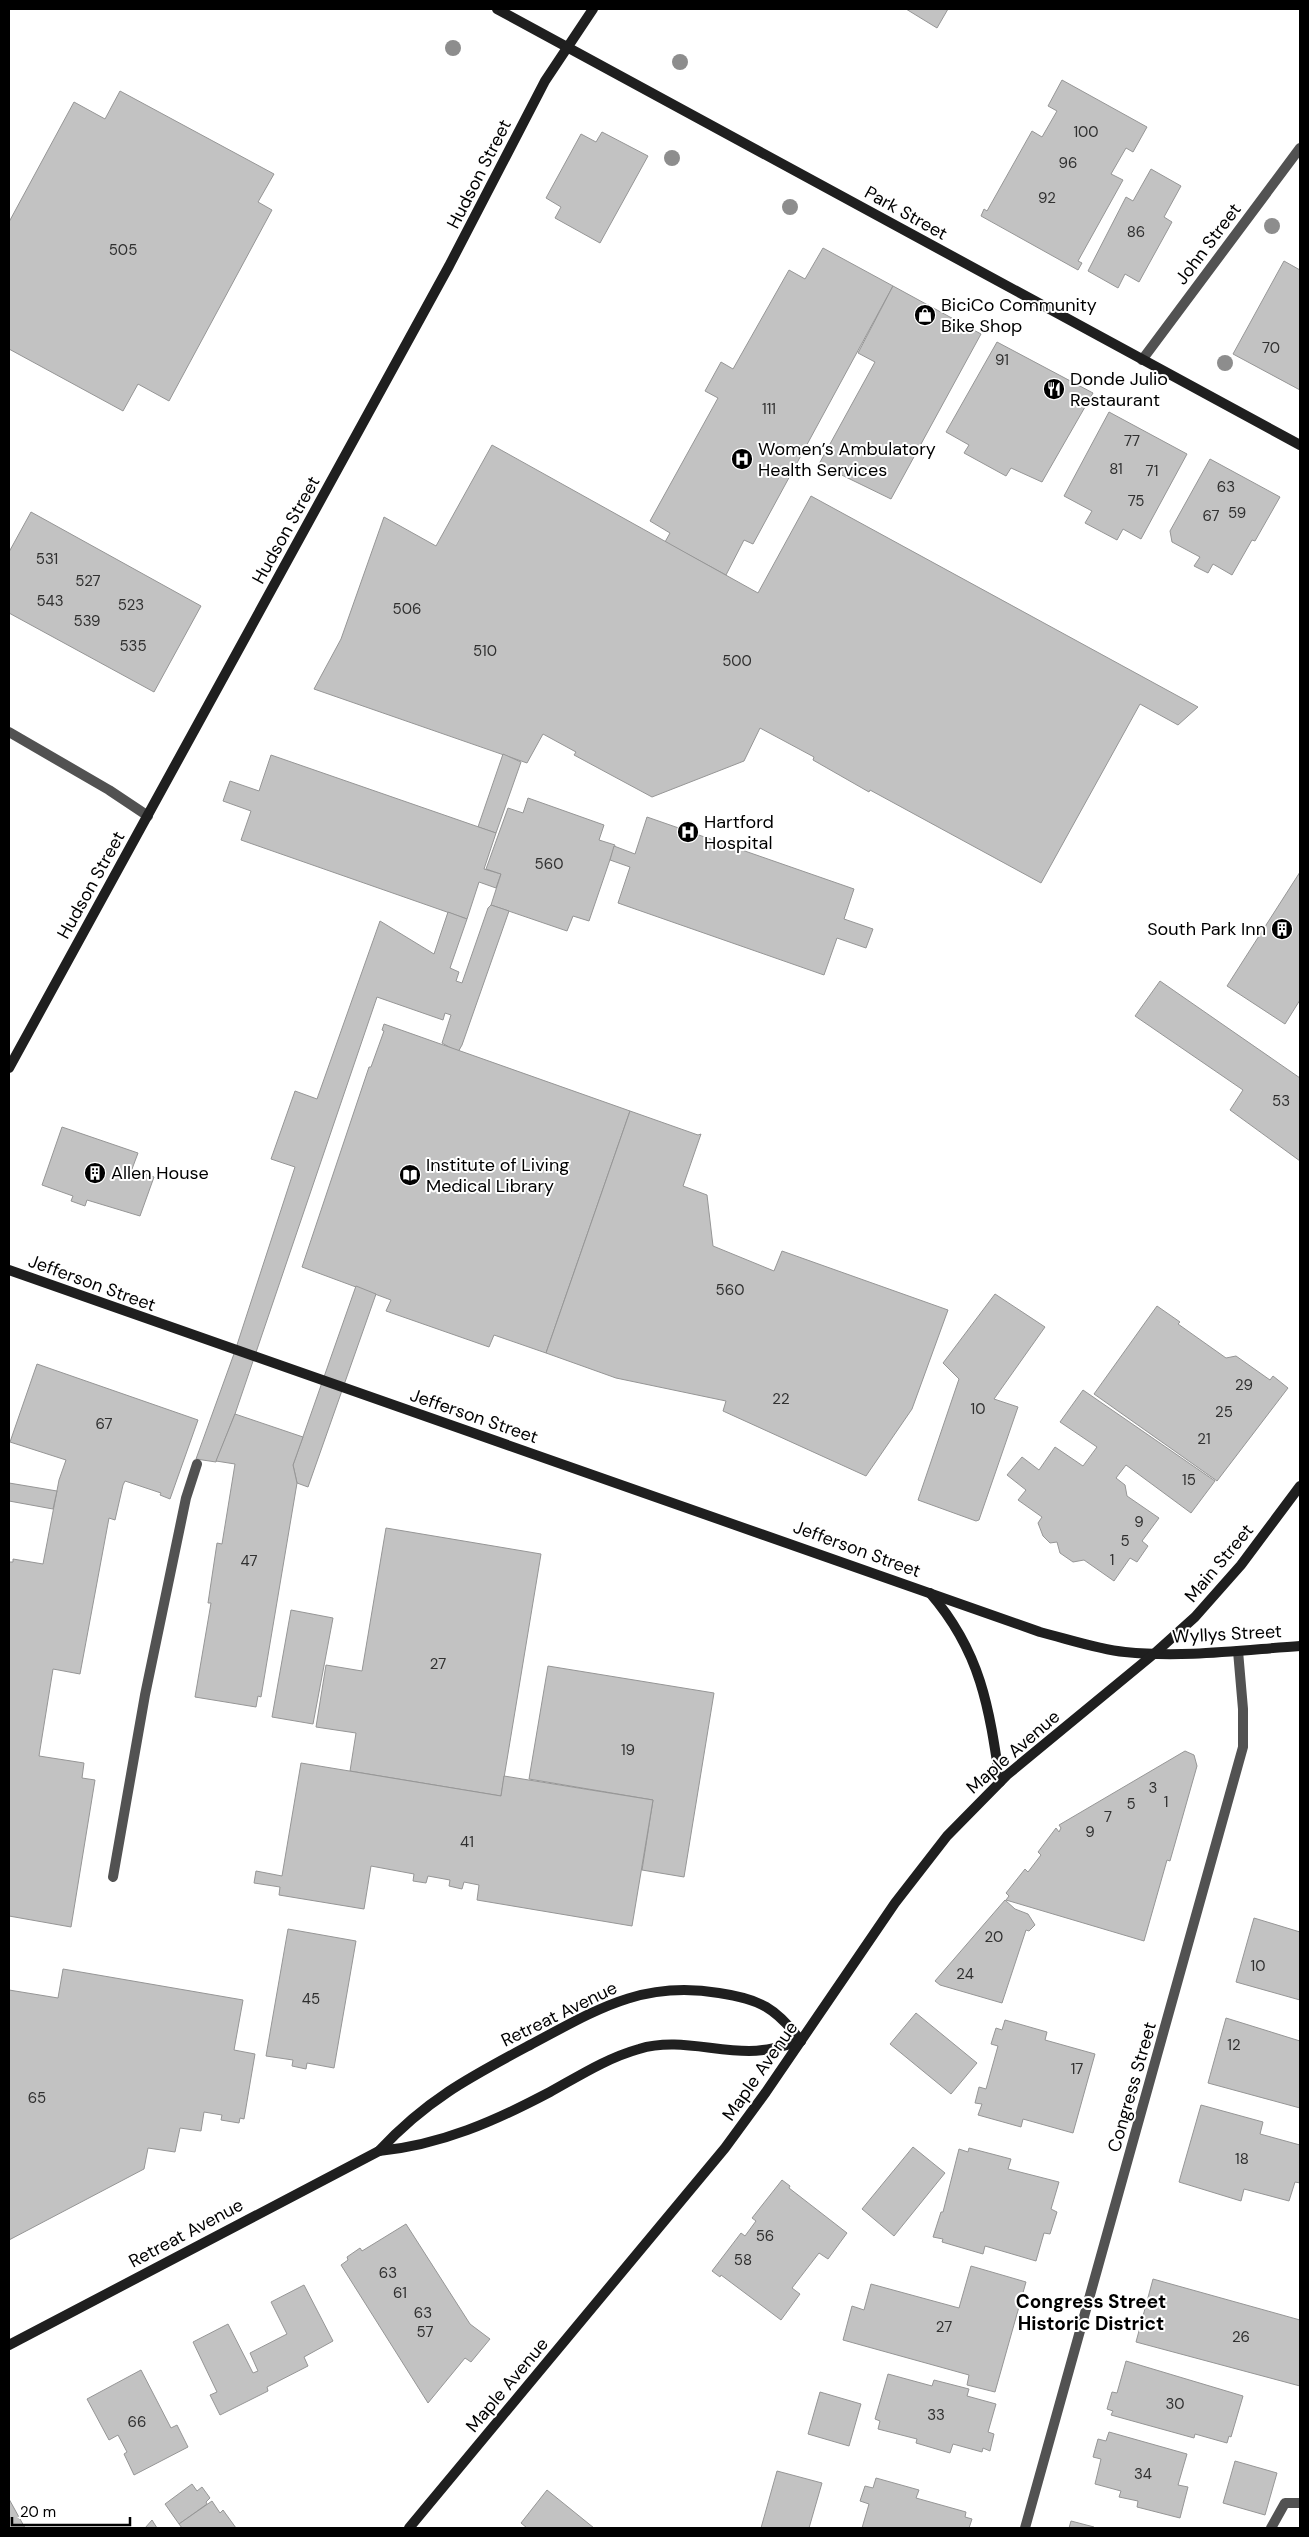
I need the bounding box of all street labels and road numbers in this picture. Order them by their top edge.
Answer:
street label: Hudson Street [441,115,517,233]
street label: Park Street [860,180,952,246]
street label: John Street [1169,198,1247,290]
street label: Hudson Street [246,472,326,588]
street label: Hudson Street [51,827,131,943]
street label: Jefferson Street [25,1249,159,1317]
street label: Jefferson Street [407,1383,541,1449]
street label: Jefferson Street [790,1515,924,1583]
street label: Main Street [1179,1519,1259,1607]
street label: Wyllys Street [1172,1619,1282,1649]
street label: Maple Avenue [961,1705,1065,1799]
street label: Retreat Avenue [497,1976,621,2052]
street label: Maple Avenue [717,2016,803,2126]
street label: Congress Street [1102,2019,1162,2155]
street label: Retreat Avenue [125,2193,247,2273]
street label: Maple Avenue [460,2333,554,2437]

